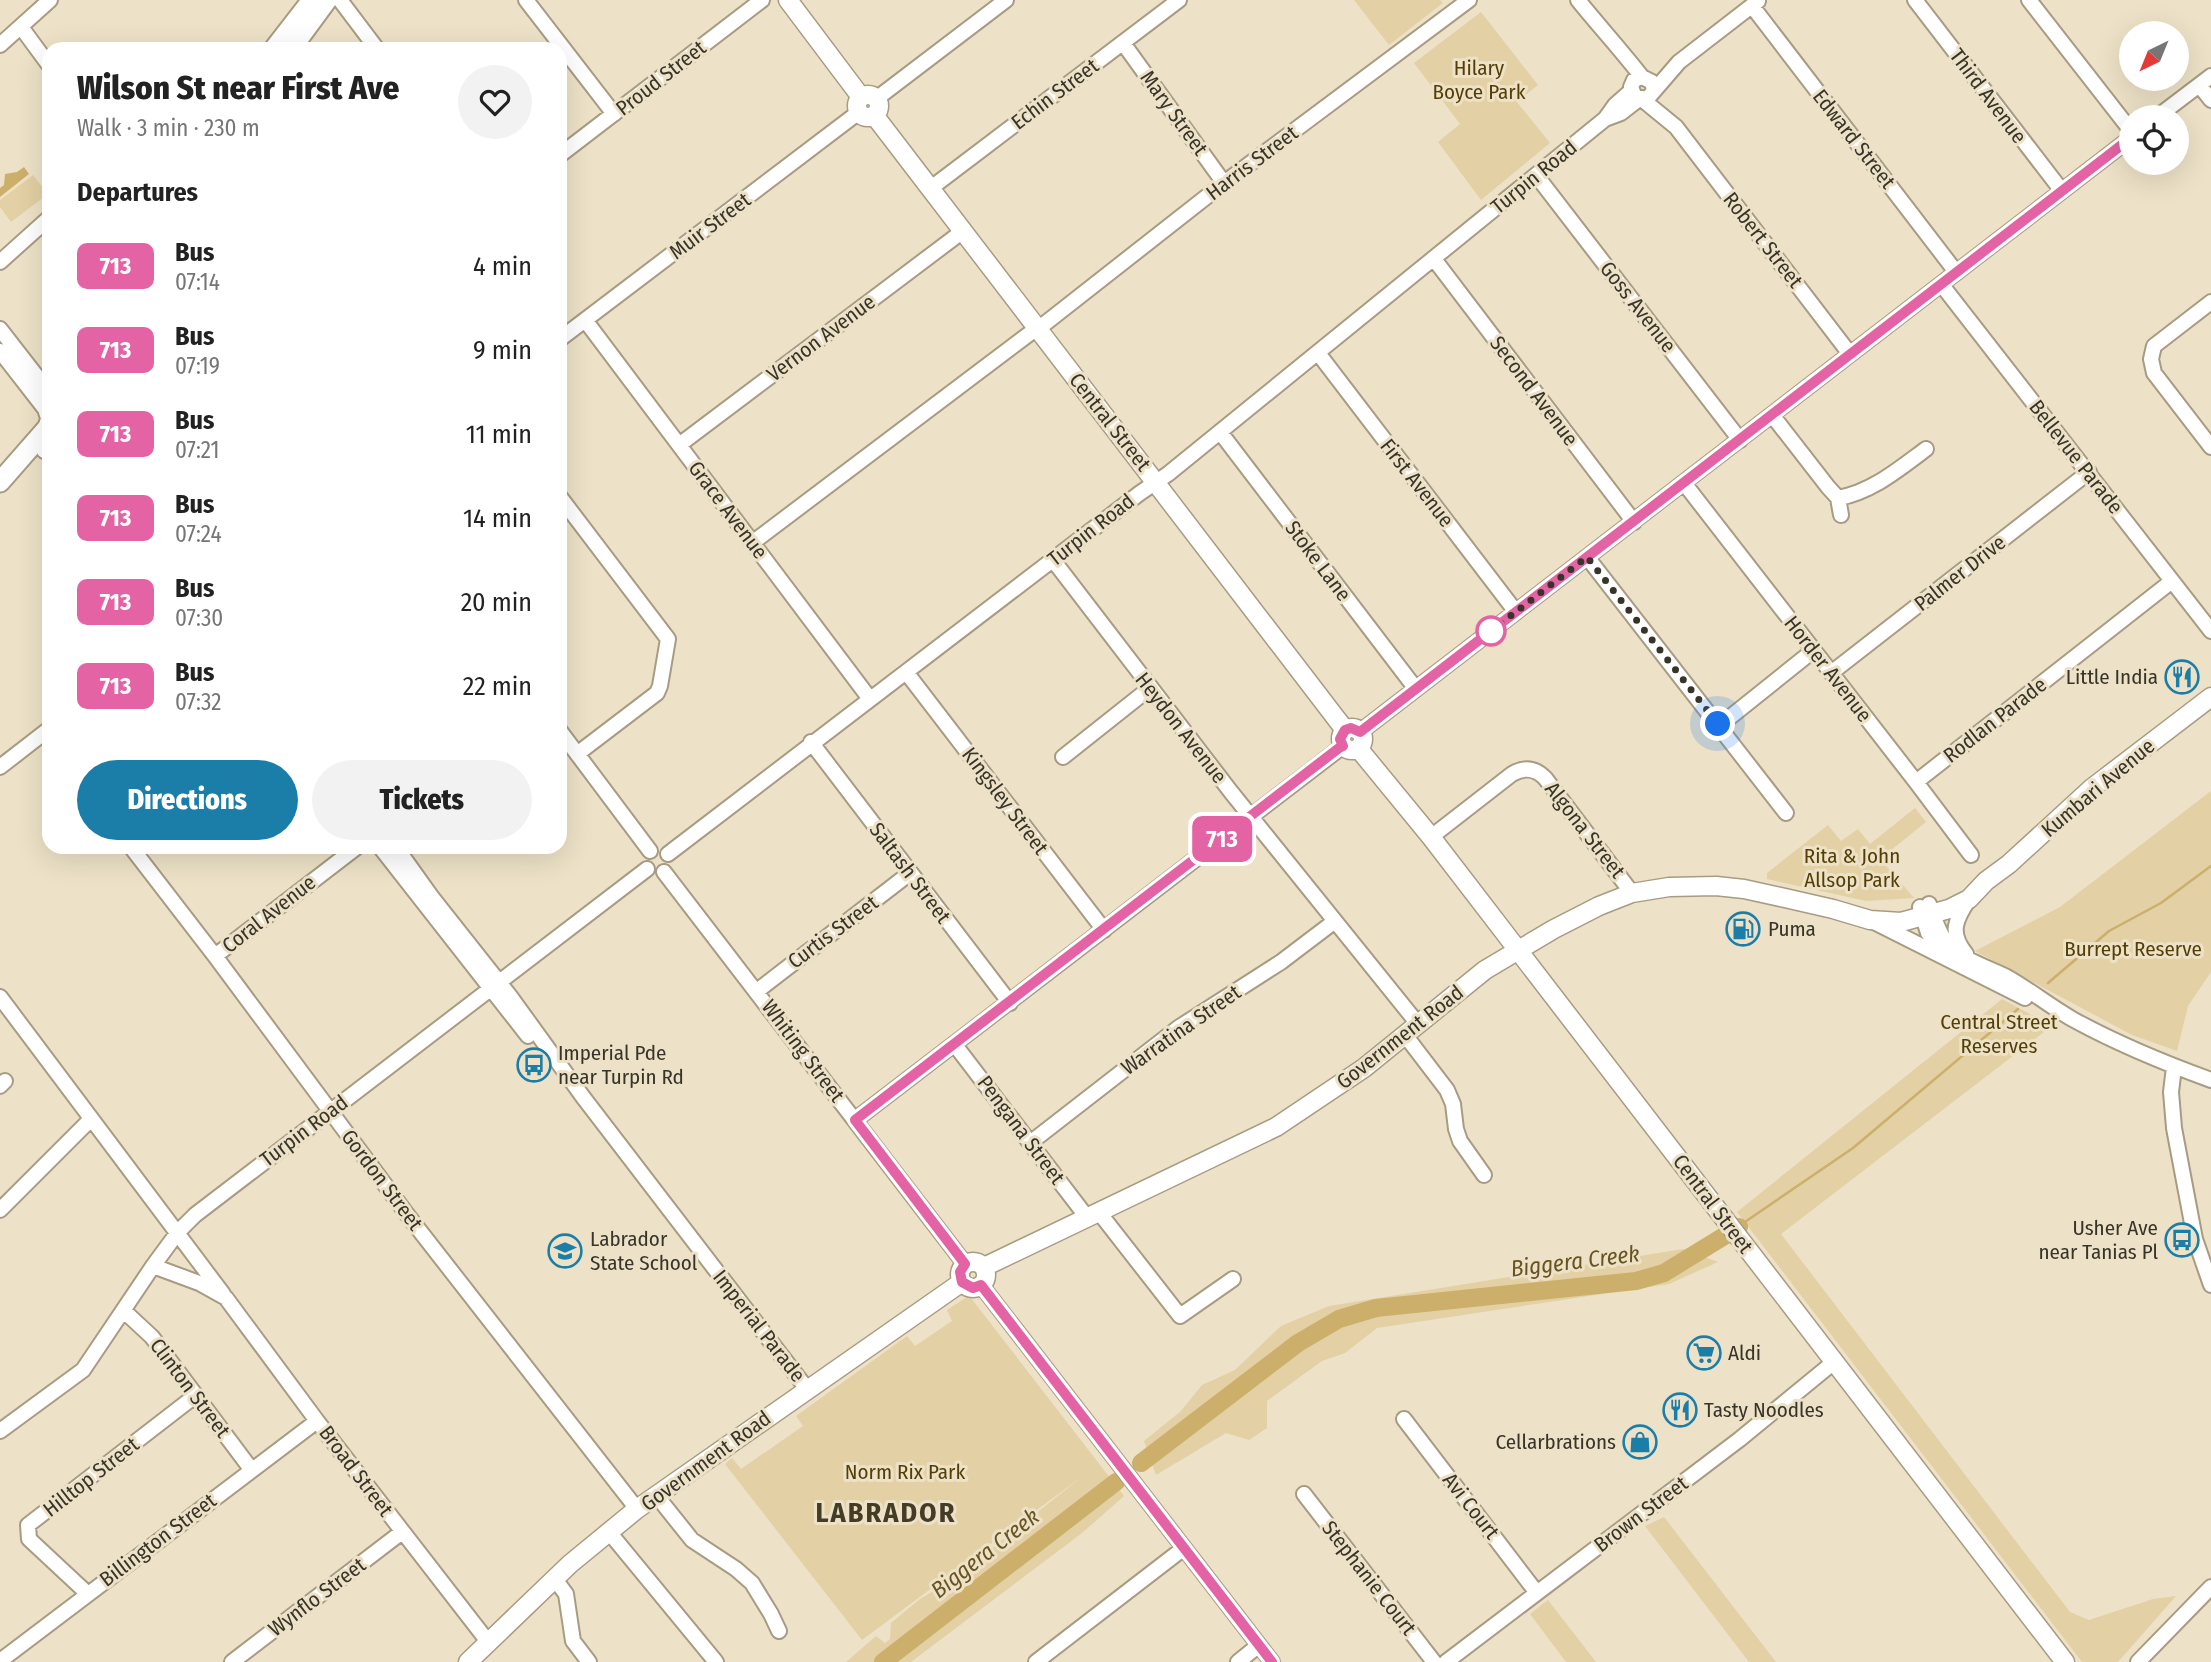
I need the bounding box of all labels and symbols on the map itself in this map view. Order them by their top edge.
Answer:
north arrow [2119,21,2189,91]
street label: Proud Street [611,35,711,121]
street label: Third Avenue [1944,43,2032,149]
street label: Echin Street [1006,53,1104,135]
park label: Hilary Boyce Park [1433,55,1526,105]
street label: Mary Street [1135,66,1214,161]
street label: Edward Street [1807,84,1901,194]
street label: Harris Street [1201,120,1303,206]
street label: Turpin Road [1486,134,1582,220]
street label: Muir Street [664,187,756,265]
street label: Robert Street [1718,187,1809,293]
street label: Goss Avenue [1594,256,1682,358]
street label: Vernon Avenue [762,289,880,387]
street label: Second Avenue [1484,331,1584,451]
street label: Central Street [1064,368,1156,476]
street label: Bellevue Parade [2023,395,2129,519]
street label: First Avenue [1375,434,1459,532]
street label: Grace Avenue [683,456,773,564]
street label: Turpin Road [1042,488,1140,572]
street label: Stoke Lane [1279,516,1357,606]
street label: Palmer Drive [1909,529,2011,617]
street label: Horder Avenue [1779,611,1877,727]
unlabelled marker [1476,616,1506,646]
restaurant icon: Little India [2163,658,2201,696]
place label: Little India [2066,664,2158,690]
street label: Heydon Avenue [1130,667,1232,789]
street label: Rodlan Parade [1938,672,2052,768]
your location [1700,706,1735,741]
street label: Kumbari Avenue [2036,733,2160,843]
street label: Kingsley Street [956,742,1054,860]
street label: Algona Street [1539,777,1631,883]
line badge: 713 [1182,816,1262,862]
street label: Saltash Street [864,817,956,929]
park label: Rita & John Allsop Park [1804,843,1900,893]
street label: Coral Avenue [217,869,321,959]
street label: Curtis Street [783,890,883,974]
fuel station icon: Puma [1724,910,1762,948]
place label: Puma [1768,916,1816,942]
park label: Burrept Reserve [2064,936,2202,962]
street label: Warratina Street [1116,979,1246,1081]
street label: Government Road [1331,979,1469,1095]
street label: Whiting Street [756,995,850,1108]
park label: Central Street Reserves [1940,1009,2058,1059]
place label: Imperial Pde near Turpin Rd [558,1040,684,1090]
bus stop icon: Imperial Pde near Turpin Rd [515,1046,553,1084]
street label: Pengana Street [972,1070,1070,1190]
street label: Turpin Road [255,1090,353,1172]
street label: Gordon Street [336,1124,428,1236]
street label: Central Street [1667,1149,1759,1259]
place label: Usher Ave near Tanias Pl [2039,1215,2158,1265]
bus stop icon: Usher Ave near Tanias Pl [2163,1221,2201,1259]
place label: Labrador State School [590,1226,698,1276]
school or university icon: Labrador State School [546,1232,584,1270]
water label: Biggera Creek [1509,1239,1641,1283]
street label: Imperial Parade [707,1265,811,1387]
street label: Clinton Street [144,1333,236,1443]
supermarket icon: Aldi [1685,1334,1723,1372]
place label: Aldi [1728,1340,1761,1366]
restaurant icon: Tasty Noodles [1661,1391,1699,1429]
place label: Tasty Noodles [1704,1397,1824,1423]
street label: Government Road [636,1405,776,1517]
street label: Broad Street [313,1420,399,1522]
shop icon: Cellarbrations [1621,1423,1659,1461]
place label: Cellarbrations [1495,1429,1616,1455]
street label: Hilltop Street [38,1431,144,1522]
park label: Norm Rix Park [845,1459,965,1485]
street label: Avi Court [1437,1468,1505,1544]
street label: Brown Street [1589,1470,1693,1558]
street label: Billington Street [95,1488,222,1592]
district label: LABRADOR [816,1496,956,1529]
water label: Biggera Creek [925,1502,1045,1604]
street label: Stephanie Court [1316,1516,1422,1640]
street label: Wynflo Street [263,1552,371,1642]

